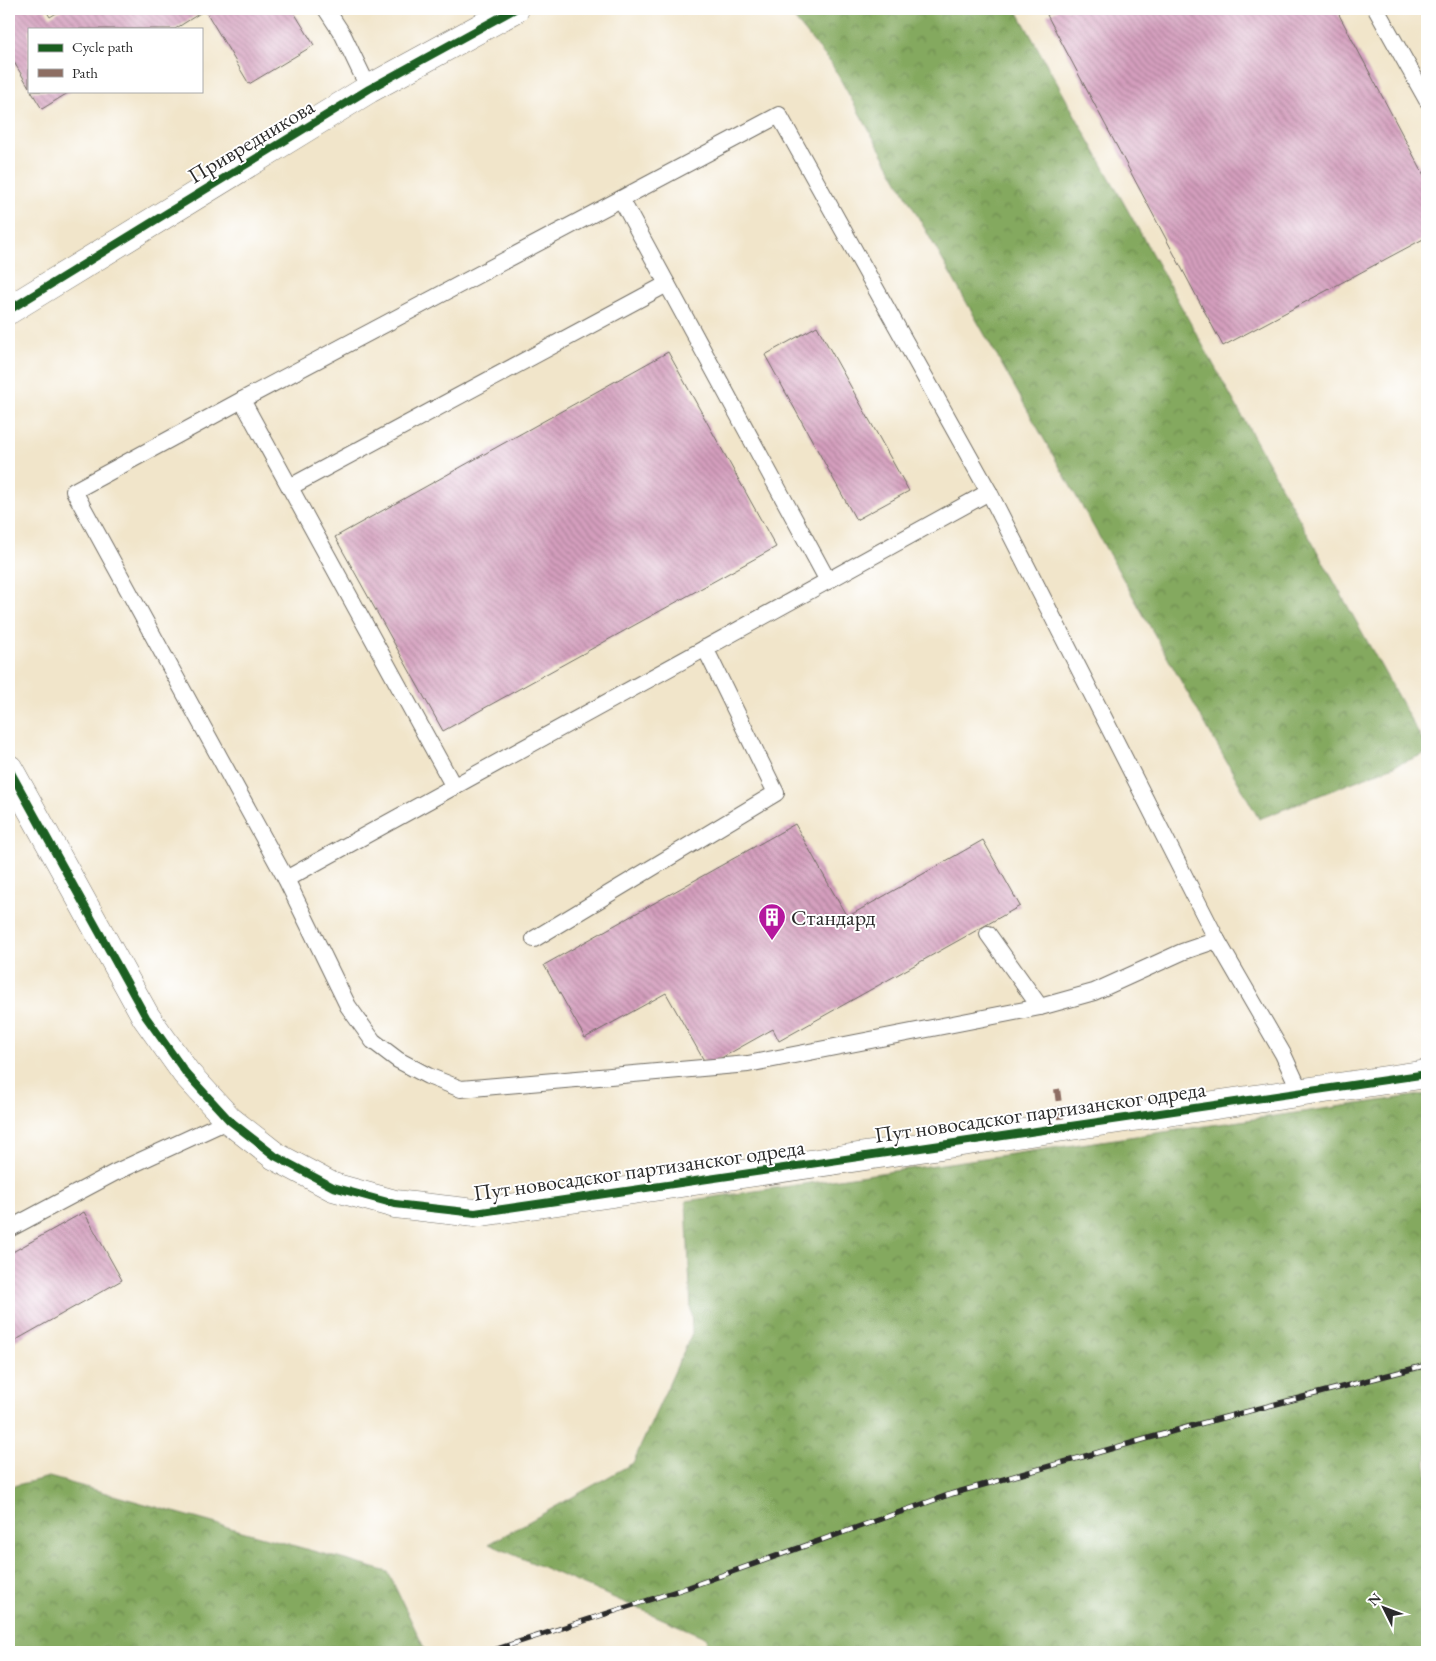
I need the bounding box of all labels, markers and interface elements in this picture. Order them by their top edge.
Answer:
legend [28,28,202,92]
text: Cycle path [72,37,134,56]
text: Path [72,63,98,82]
street label: Привредникова [182,92,320,190]
building icon: Стандард [757,902,787,941]
place label: Стандард [791,903,876,932]
street label: Пут новосадског партизанског одреда [872,1074,1208,1150]
street label: Пут новосадског партизанског одреда [471,1132,807,1208]
north arrow [1358,1584,1408,1634]
text: N [1364,1589,1385,1610]

